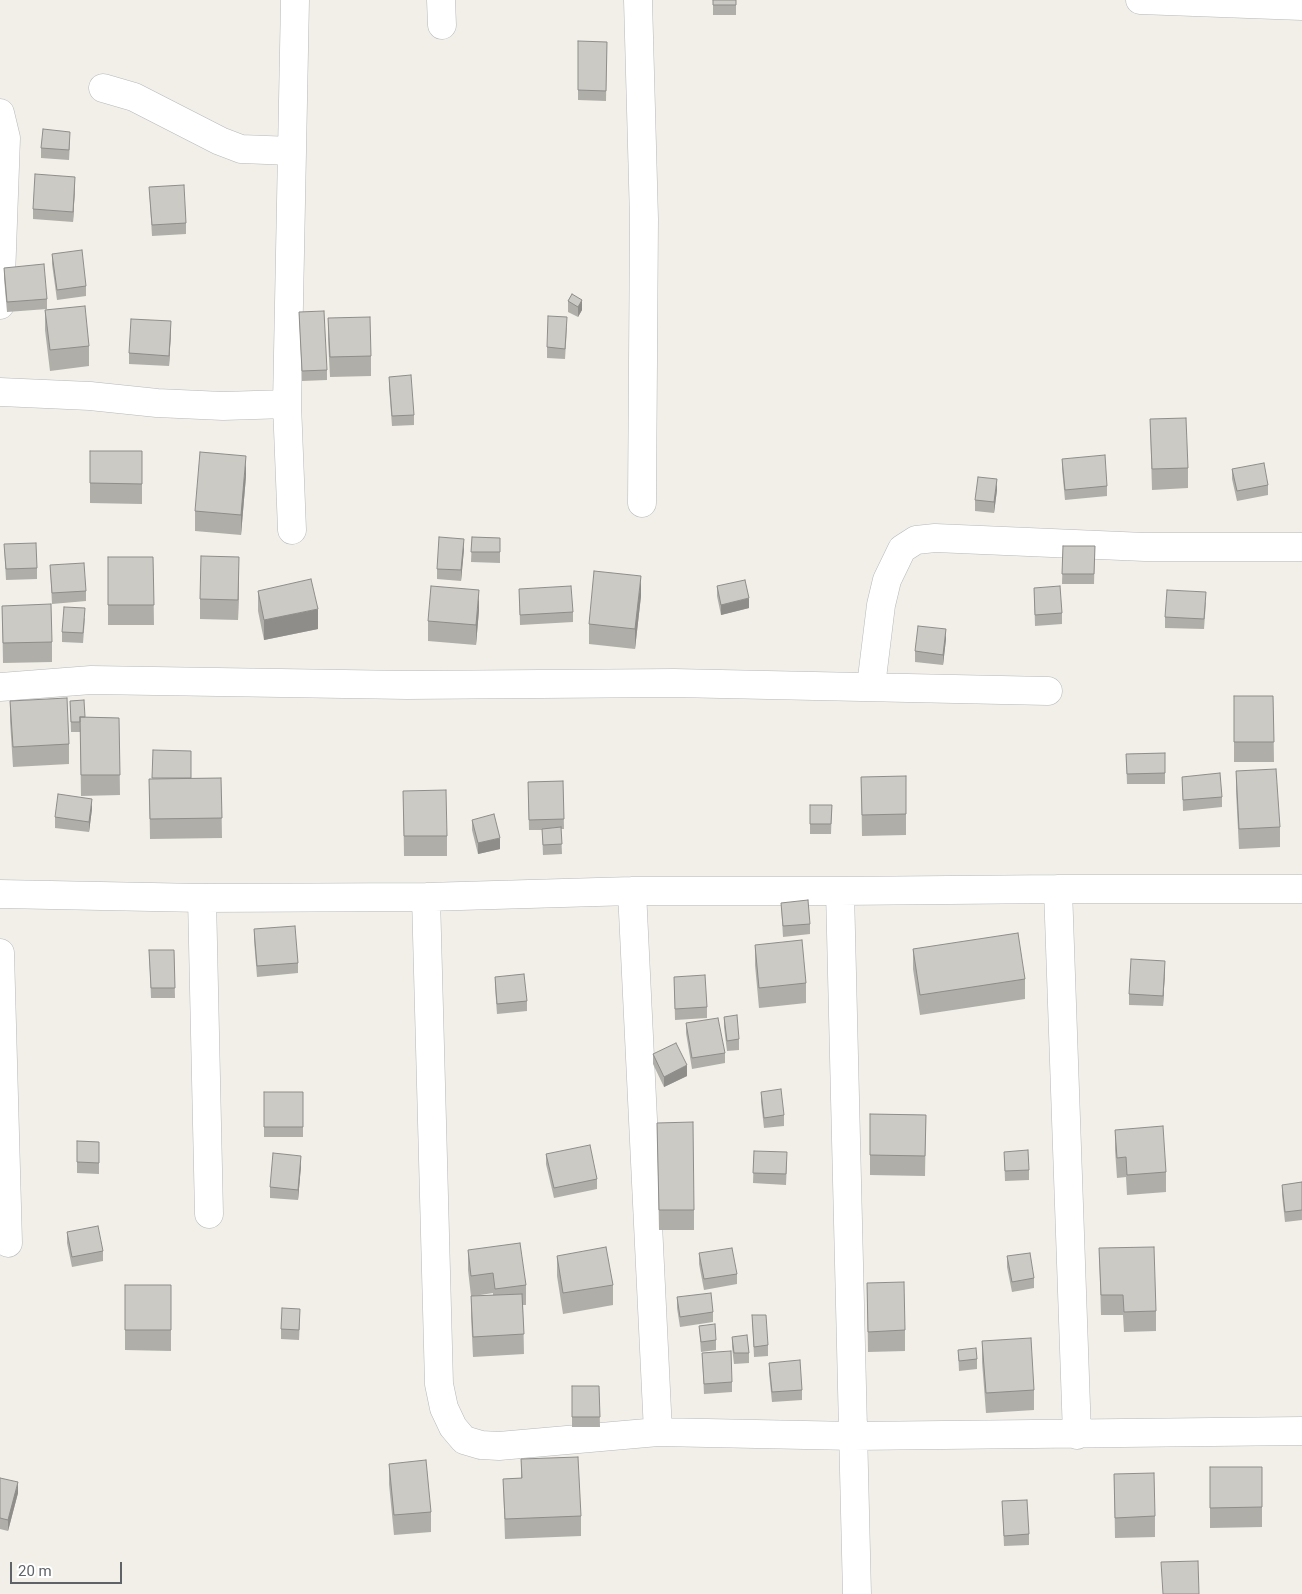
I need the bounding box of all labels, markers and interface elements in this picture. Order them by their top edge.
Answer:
scale bar [12,1552,125,1584]
text: 20 m [18,1562,52,1580]

